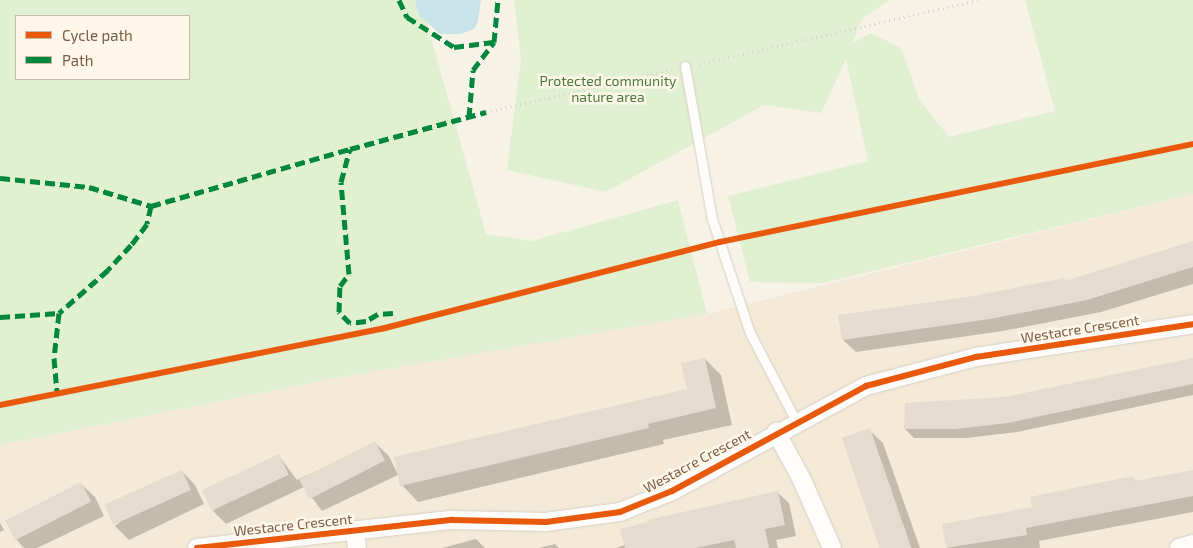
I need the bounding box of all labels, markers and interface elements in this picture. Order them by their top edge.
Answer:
legend [15,15,190,80]
text: Cycle path [62,26,133,44]
text: Path [62,51,93,69]
park label: Protected community nature area [540,73,676,105]
street label: Westacre Crescent [1020,311,1140,347]
street label: Westacre Crescent [640,426,754,496]
street label: Westacre Crescent [233,510,353,540]

